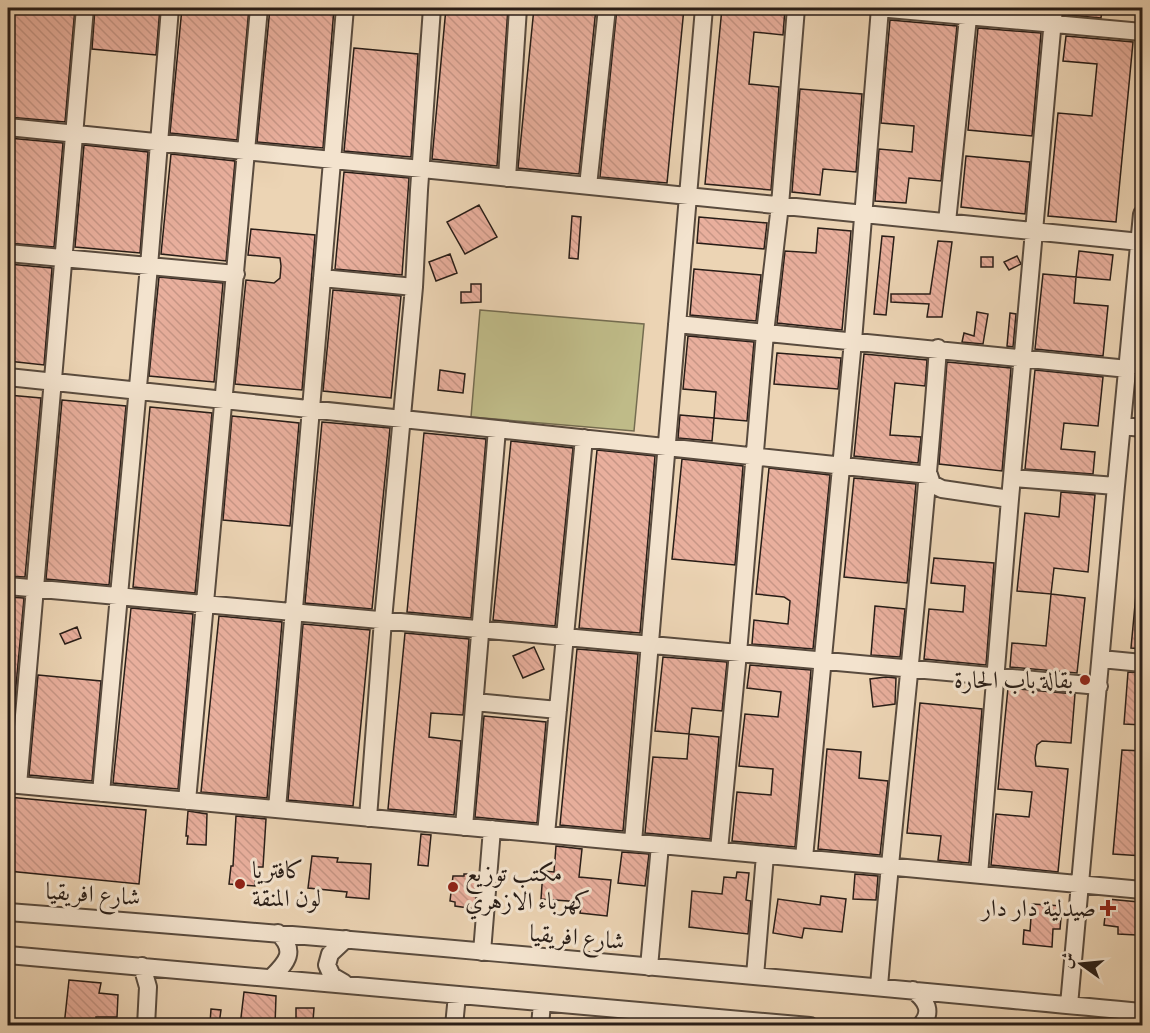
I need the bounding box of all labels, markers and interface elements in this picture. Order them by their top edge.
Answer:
place label: بقالة باب الحارة [954,666,1073,696]
marker: بقالة باب الحارة [1078,673,1092,687]
place label: كافتريا لون المنقة [252,856,321,914]
place label: مكتب توزيع كهرباء الازهري [465,859,590,920]
street label: شارع افريقيا [44,877,141,917]
marker: كافتريا لون المنقة [233,877,247,891]
marker: مكتب توزيع كهرباء الازهري [446,880,460,894]
place label: صيدلية دار دار [979,894,1096,924]
marker: صيدلية دار دار [1101,901,1115,915]
street label: شارع افريقيا [528,919,626,961]
north arrow [1051,934,1111,994]
text: ش [1056,950,1079,971]

